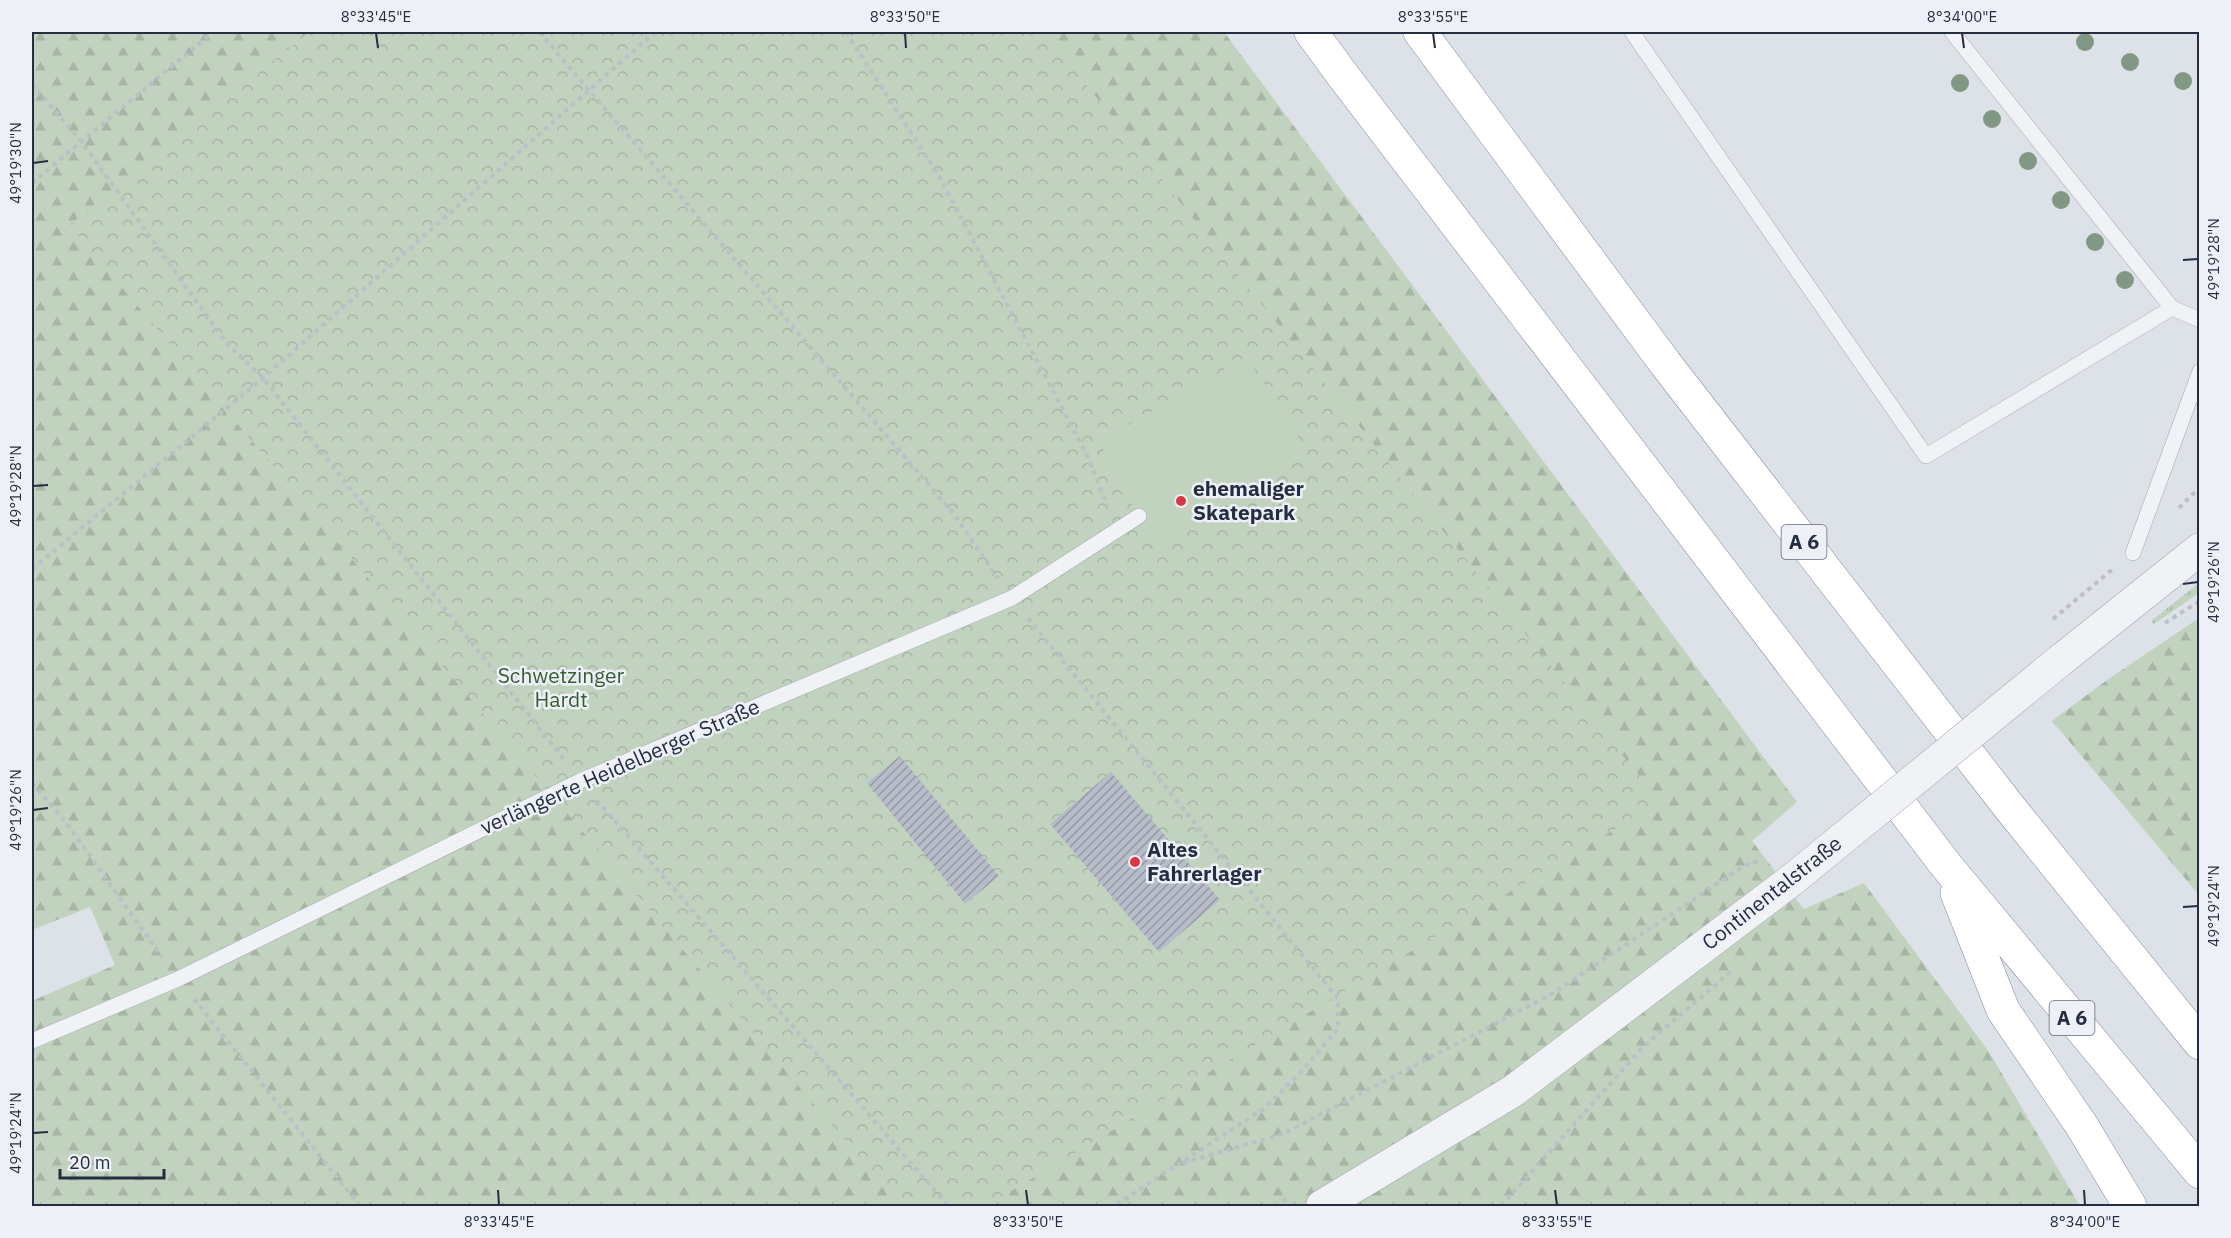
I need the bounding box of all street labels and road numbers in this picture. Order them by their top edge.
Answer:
road number: A 6 [1782,525,1826,559]
street label: verlängerte Heidelberger Straße [476,692,764,840]
street label: Continentalstraße [1696,829,1847,956]
road number: A 6 [2050,1001,2094,1035]

